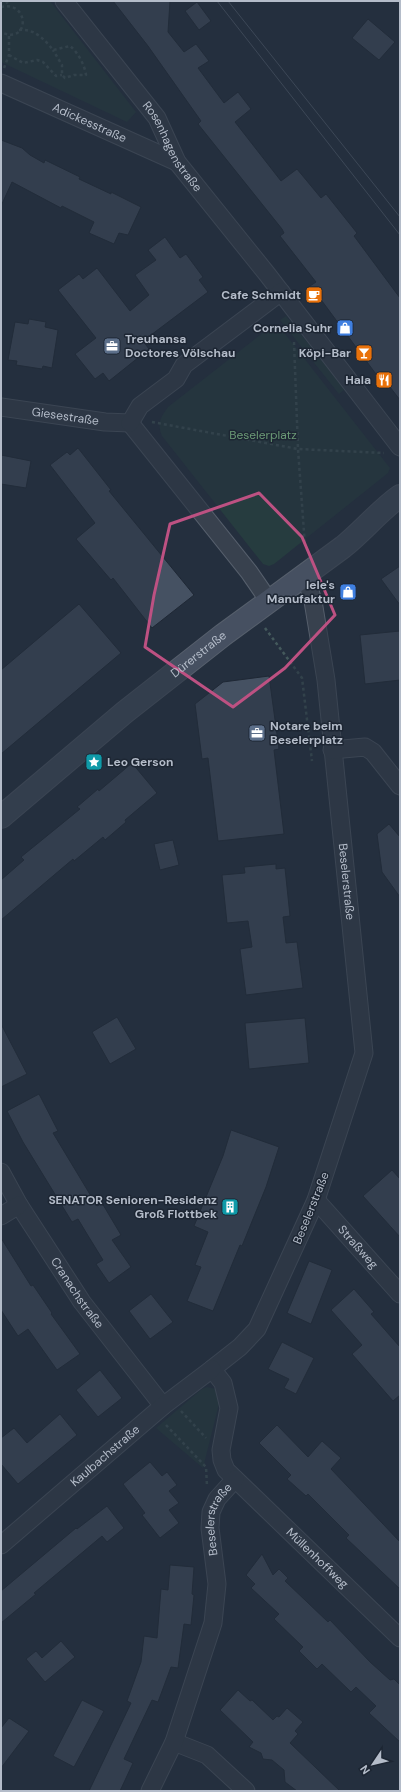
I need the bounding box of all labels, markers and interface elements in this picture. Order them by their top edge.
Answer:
street label: Rosenhagenstraße [139,98,206,195]
street label: Adickesstraße [50,99,129,146]
cafe icon: Cafe Schmidt [304,285,324,305]
place label: Cafe Schmidt [221,287,301,303]
shop icon: Cornelia Suhr [335,318,355,338]
place label: Cornelia Suhr [253,320,332,336]
place label: Treuhansa Doctores Völschau [125,331,235,361]
office icon: Treuhansa Doctores Völschau [102,336,122,356]
bar icon: Köpi-Bar [354,343,374,363]
place label: Köpi-Bar [299,345,351,361]
restaurant icon: Hala [374,370,394,390]
place label: Hala [345,372,371,388]
street label: Giesestraße [31,404,100,429]
park label: Beselerplatz [229,427,297,443]
place label: lele's Manufaktur [267,577,335,607]
shop icon: lele's Manufaktur [338,582,358,602]
street label: Dürerstraße [167,627,230,681]
place label: Notare beim Beselerplatz [270,718,343,748]
office icon: Notare beim Beselerplatz [247,723,267,743]
place icon: Leo Gerson [84,752,104,772]
place label: Leo Gerson [107,754,173,770]
street label: Beselerstraße [335,843,358,921]
street label: Beselerstraße [289,1169,333,1247]
place label: SENATOR Senioren-Residenz Groß Flottbek [48,1192,217,1222]
building icon: SENATOR Senioren-Residenz Groß Flottbek [220,1197,240,1217]
street label: Straßweg [334,1222,382,1272]
street label: Cranachstraße [47,1254,108,1332]
street label: Kaulbachstraße [67,1421,143,1490]
street label: Beselerstraße [202,1480,236,1557]
street label: Müllenhoffweg [283,1524,352,1592]
north arrow [353,1744,393,1784]
text: N [357,1762,373,1777]

